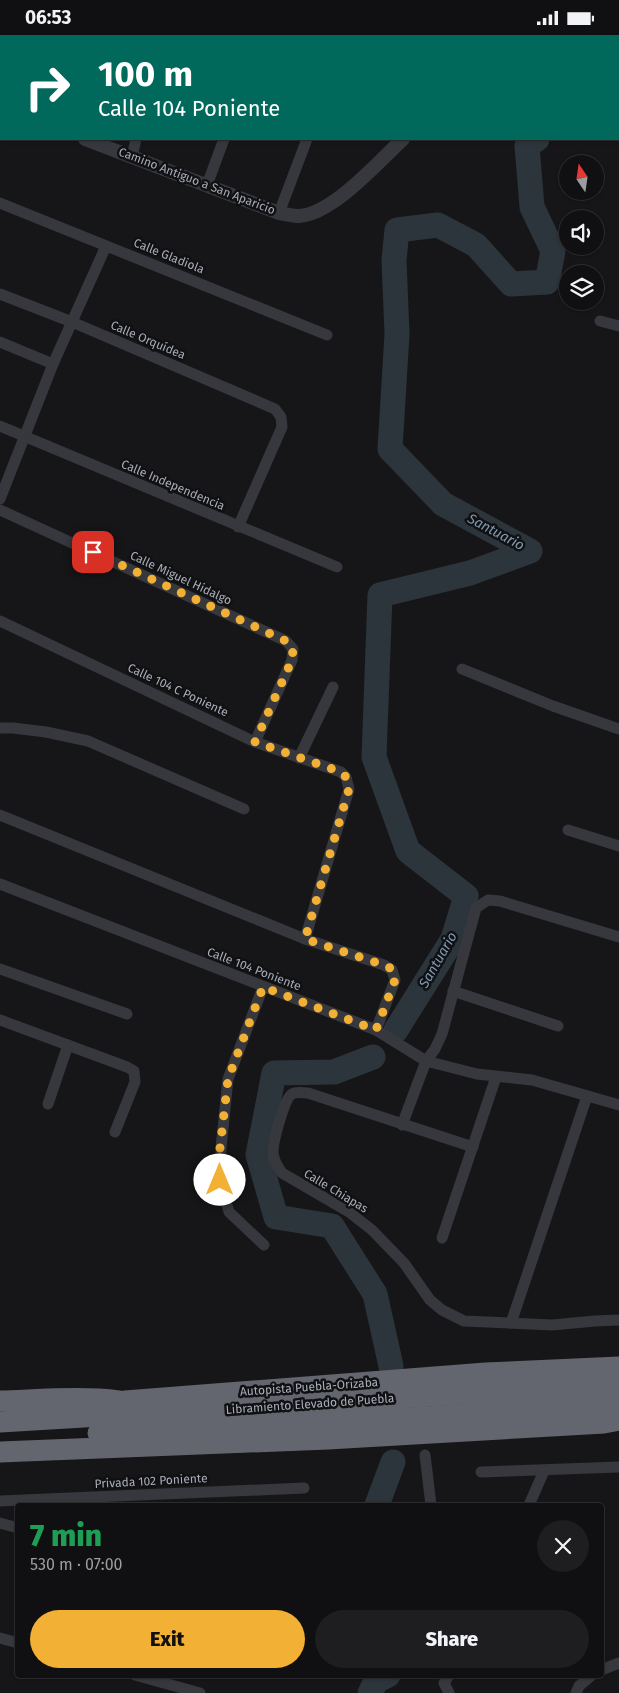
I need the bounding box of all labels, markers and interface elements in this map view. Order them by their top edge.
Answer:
text: 06:53 [25,6,71,29]
text: 100 m [98,53,193,95]
icon: right [15,55,80,120]
text: Calle 104 Poniente [98,95,280,122]
street label: Camino Antiguo a San Aparicio [117,145,277,217]
north arrow [559,155,604,200]
map controls [559,155,604,310]
button: sound [559,210,604,255]
street label: Calle Gladiola [132,235,206,277]
button: layers [559,265,604,310]
street label: Calle Orquídea [108,318,188,362]
street label: Calle Independencia [119,457,227,513]
water label: Santuario [464,509,527,554]
pin [72,531,114,573]
icon: arrive [79,538,107,566]
street label: Calle Miguel Hidalgo [128,548,234,608]
street label: Calle 104 C Poniente [125,661,231,719]
water label: Santuario [415,929,461,992]
street label: Calle 104 Poniente [205,945,303,993]
position arrow [193,1153,245,1205]
street label: Calle Chiapas [301,1166,371,1216]
street label: Autopista Puebla-Orizaba [239,1375,379,1399]
street label: Libramiento Elevado de Puebla [225,1391,395,1417]
street label: Privada 102 Poniente [94,1471,208,1491]
text: 7 min [30,1518,102,1554]
button: close [537,1520,589,1572]
text: 530 m · 07:00 [30,1555,123,1574]
button: Exit [30,1610,305,1668]
button: Share [315,1610,589,1668]

